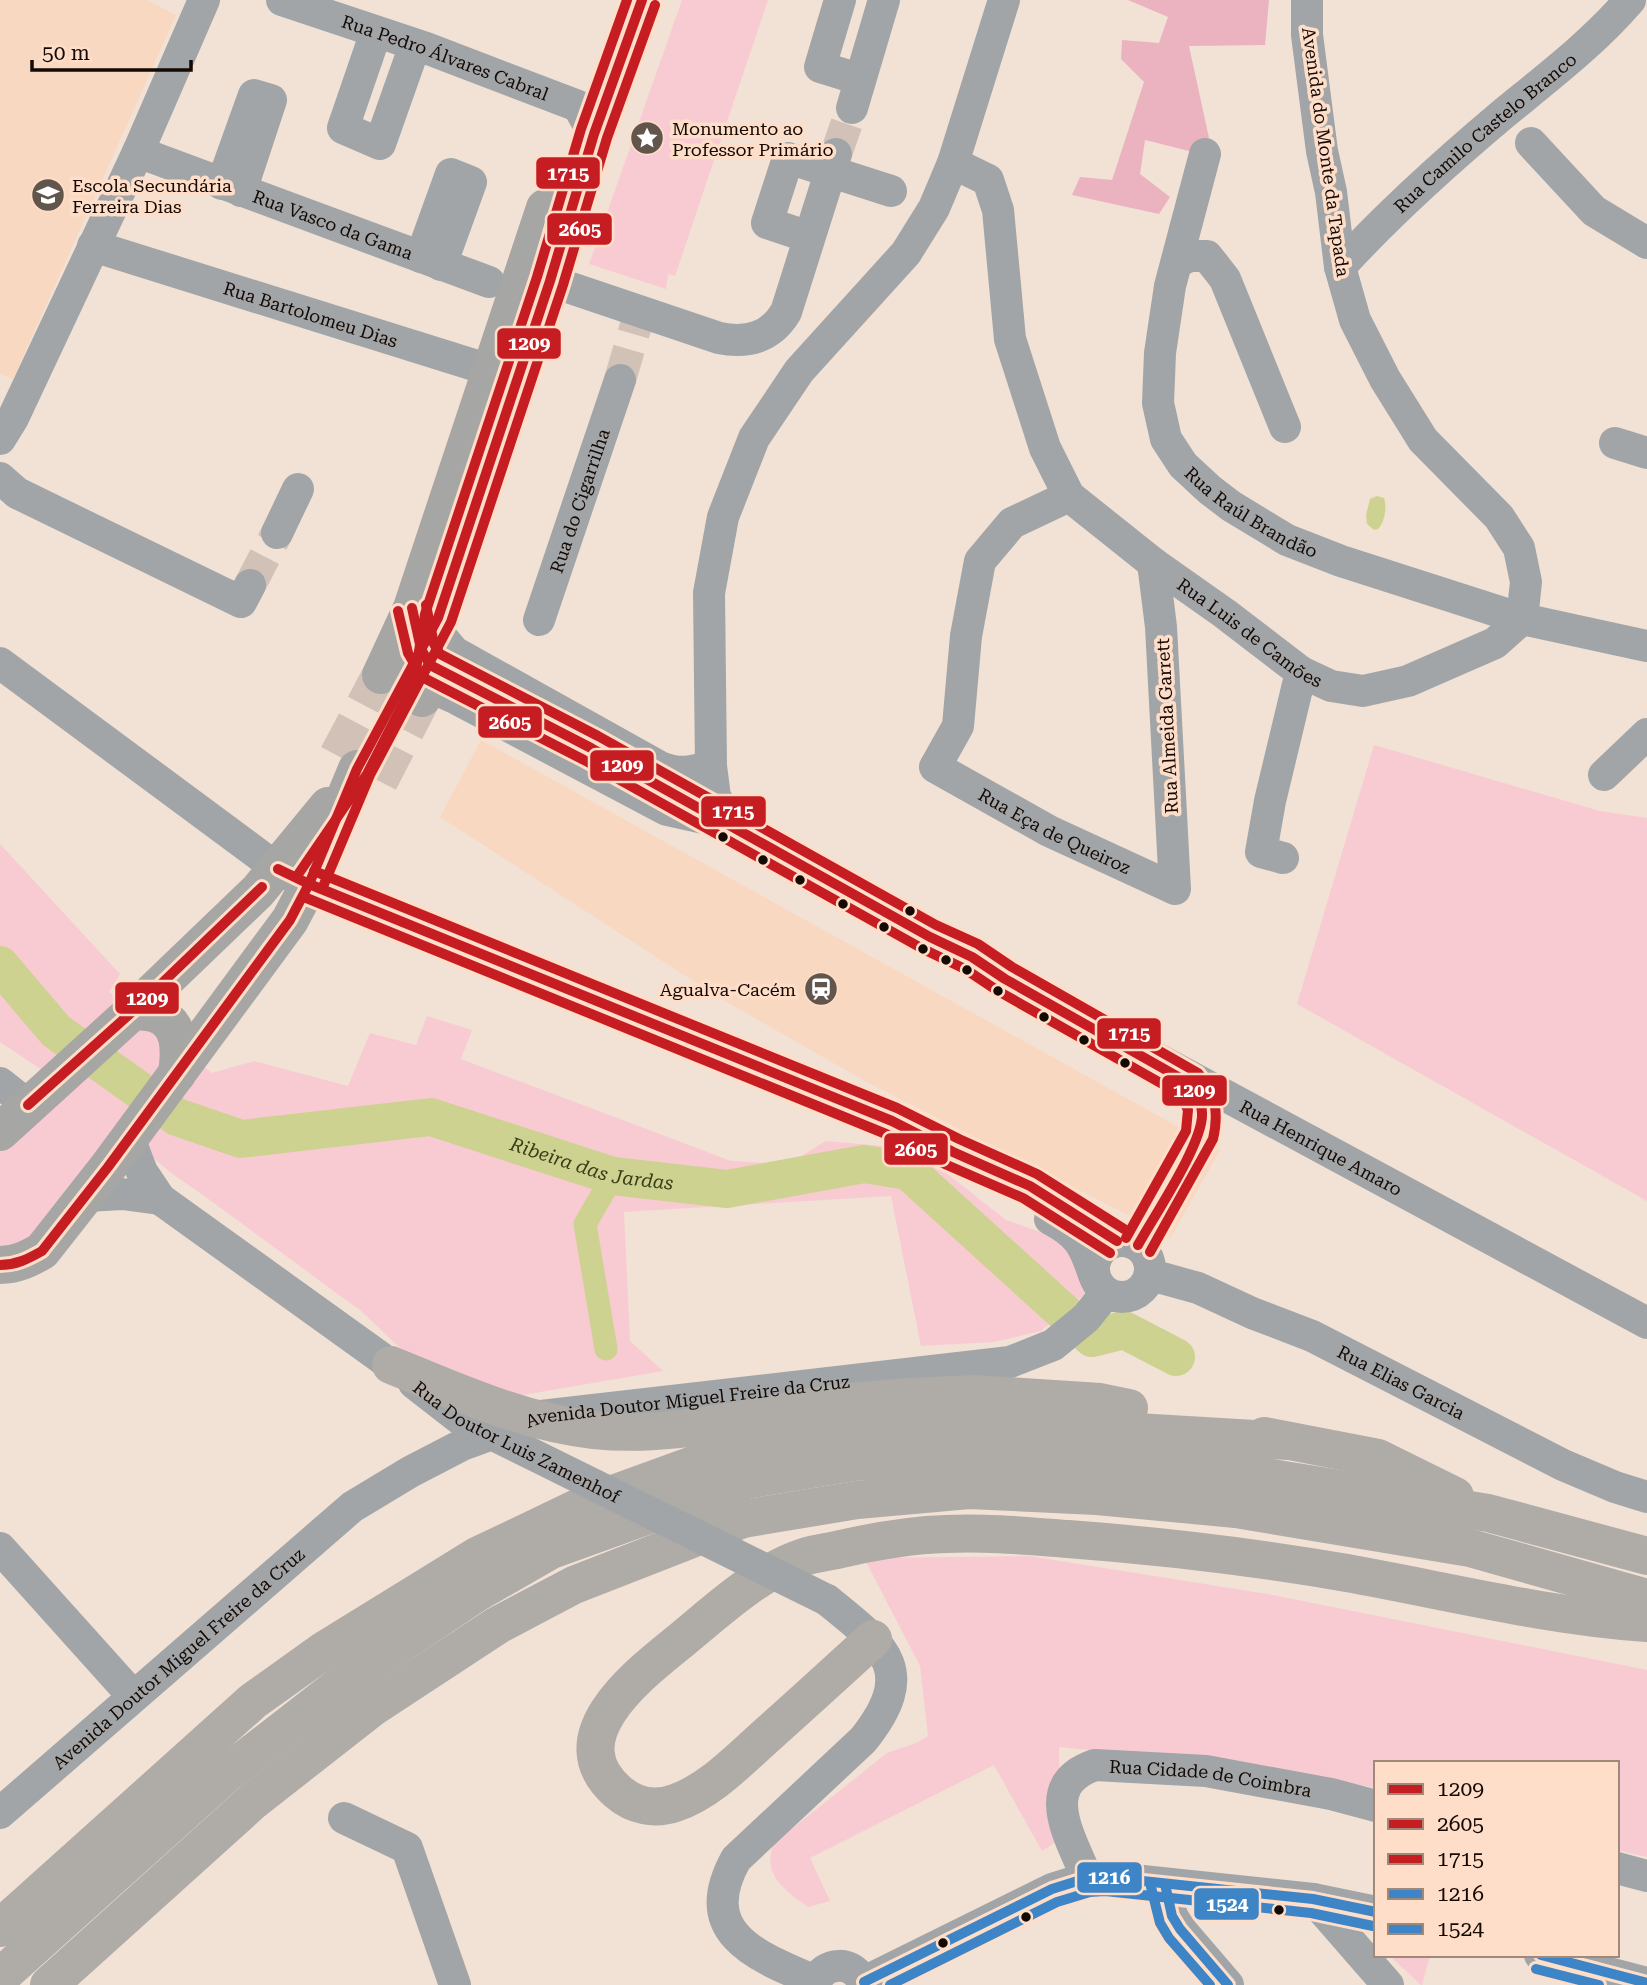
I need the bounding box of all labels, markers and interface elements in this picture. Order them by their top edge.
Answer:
street label: Rua Pedro Álvares Cabral [339,10,552,104]
street label: Avenida do Monte da Tapada [1298,26,1354,278]
scale bar [32,28,191,72]
text: 50 m [42,41,90,65]
street label: Rua Camilo Castelo Branco [1389,48,1580,217]
place label: Monumento ao Professor Primário [672,118,834,160]
place icon: Monumento ao Professor Primário [628,119,666,157]
line badge: 1715 [535,156,601,190]
text: 1715 [547,162,590,185]
place label: Escola Secundária Ferreira Dias [72,175,232,217]
school or university icon: Escola Secundária Ferreira Dias [29,176,67,214]
street label: Rua Vasco da Gama [250,185,416,264]
line badge: 2605 [546,212,613,246]
text: 2605 [559,218,602,241]
street label: Rua Bartolomeu Dias [221,277,400,351]
line badge: 1209 [496,327,562,360]
text: 1209 [508,332,551,355]
street label: Rua do Cigarrilha [545,426,613,576]
street label: Rua Raúl Brandão [1181,462,1321,561]
street label: Rua Luis de Camões [1174,573,1326,691]
street label: Rua Almeida Garrett [1152,637,1182,814]
line badge: 2605 [477,705,543,739]
text: 2605 [489,711,532,734]
line badge: 1209 [589,749,655,782]
text: 1209 [601,754,644,777]
street label: Rua Eça de Queiroz [975,783,1134,878]
line badge: 1715 [700,795,767,828]
text: 1715 [712,800,755,823]
unlabelled marker [716,830,730,844]
unlabelled marker [756,853,770,867]
unlabelled marker [793,873,807,887]
unlabelled marker [836,897,850,911]
unlabelled marker [903,904,917,918]
unlabelled marker [877,920,891,934]
unlabelled marker [916,942,930,956]
unlabelled marker [939,953,953,967]
unlabelled marker [960,963,974,977]
station icon: Agualva-Cacém [802,970,840,1008]
place label: Agualva-Cacém [660,979,796,1000]
line badge: 1209 [114,981,180,1015]
unlabelled marker [991,984,1005,998]
text: 1209 [126,987,169,1010]
unlabelled marker [1037,1010,1051,1024]
line badge: 1715 [1096,1017,1162,1050]
text: 1715 [1108,1022,1151,1045]
unlabelled marker [1077,1033,1091,1047]
unlabelled marker [1118,1056,1132,1070]
line badge: 1209 [1161,1074,1228,1107]
text: 1209 [1173,1079,1216,1102]
street label: Rua Henrique Amaro [1236,1095,1406,1200]
water label: Ribeira das Jardas [506,1132,675,1194]
line badge: 2605 [883,1132,949,1166]
text: 2605 [895,1138,938,1161]
street label: Rua Elias Garcia [1334,1341,1469,1423]
street label: Avenida Doutor Miguel Freire da Cruz [522,1370,851,1431]
street label: Rua Doutor Luis Zamenhof [409,1376,625,1507]
street label: Avenida Doutor Miguel Freire da Cruz [48,1543,309,1773]
street label: Rua Cidade de Coimbra [1109,1755,1314,1801]
legend [1374,1761,1619,1957]
text: 1209 [1437,1777,1484,1801]
text: 2605 [1437,1812,1484,1836]
text: 1715 [1437,1847,1484,1871]
line badge: 1216 [1076,1861,1143,1894]
text: 1216 [1088,1866,1131,1889]
text: 1216 [1437,1882,1484,1906]
line badge: 1524 [1193,1887,1260,1921]
text: 1524 [1206,1893,1249,1916]
unlabelled marker [1272,1903,1286,1917]
unlabelled marker [1019,1910,1033,1924]
text: 1524 [1437,1917,1484,1941]
unlabelled marker [936,1936,950,1950]

